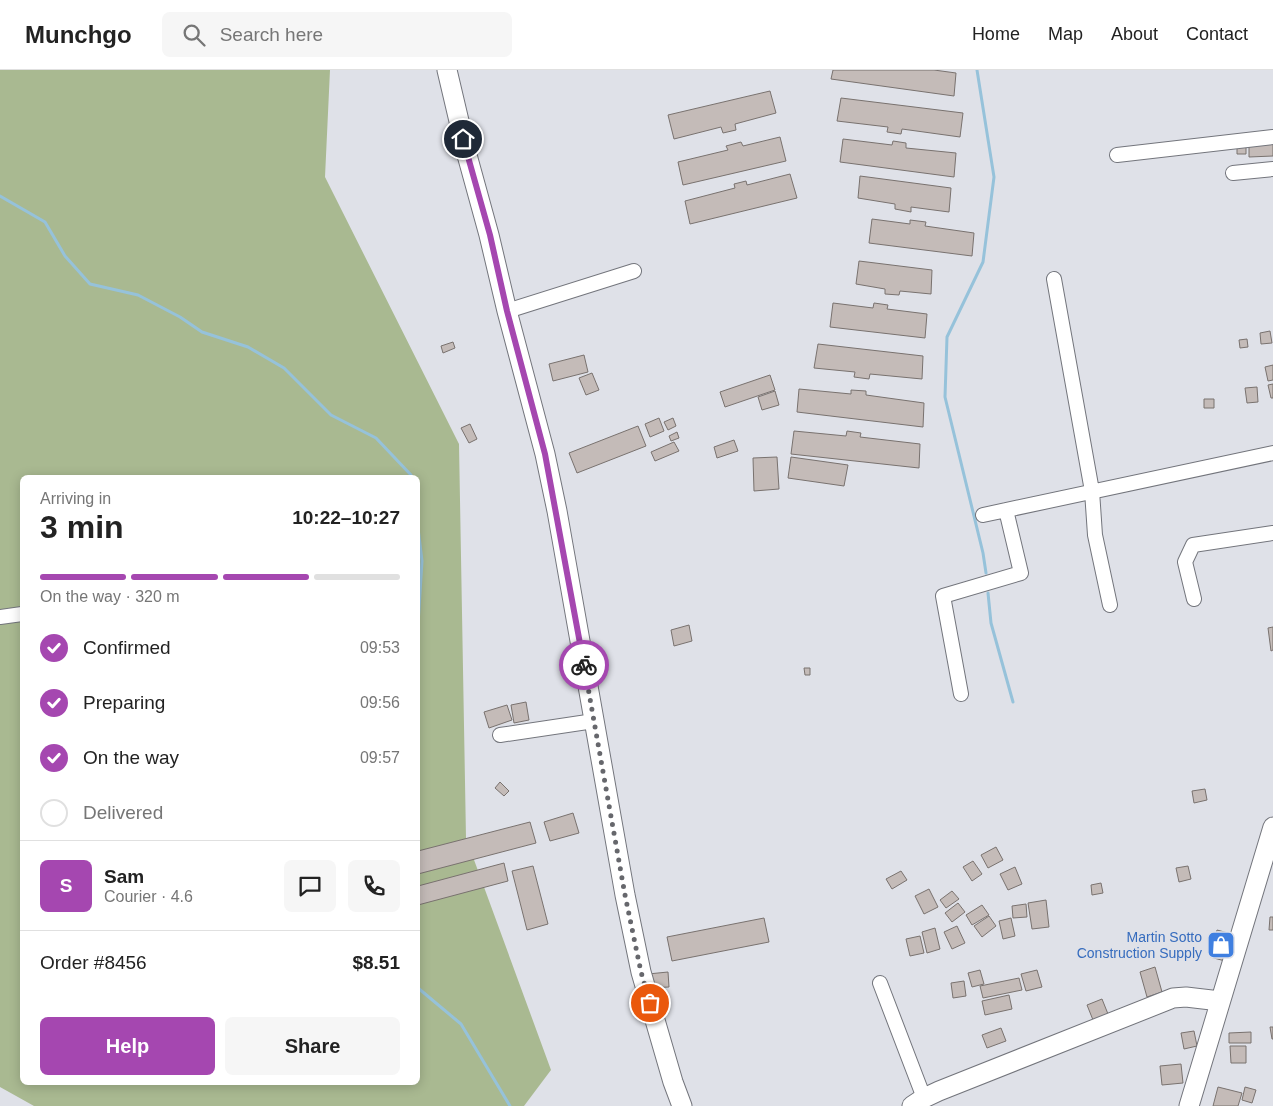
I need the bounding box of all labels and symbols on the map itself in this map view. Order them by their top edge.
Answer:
pin [442,118,484,160]
courier [559,640,609,690]
place label: Martin Sotto Construction Supply [1077,929,1202,961]
shop icon: Martin Sotto Construction Supply [1206,930,1236,960]
pin [629,982,671,1024]

